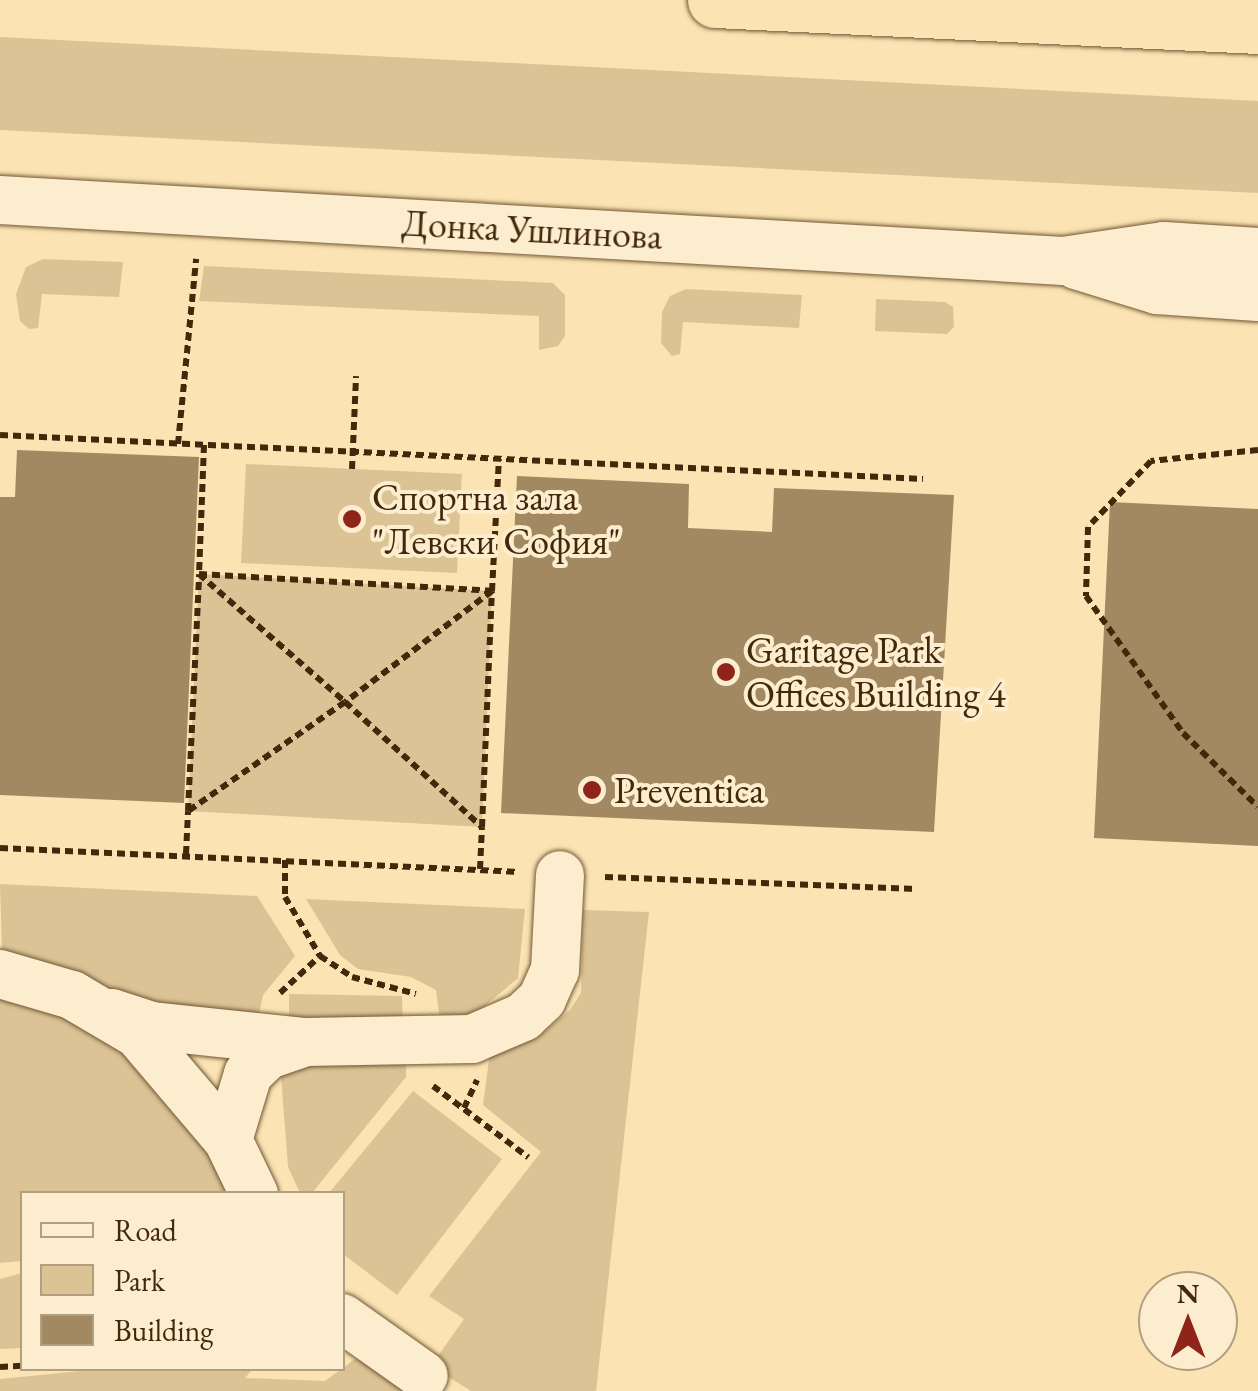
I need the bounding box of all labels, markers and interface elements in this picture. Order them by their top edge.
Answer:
street label: Донка Ушлинова [400,199,664,259]
place label: Спортна зала "Левски София" [372,474,621,564]
marker: Спортна зала "Левски София" [341,508,363,530]
place label: Garitage Park Offices Building 4 [746,627,1006,716]
marker: Garitage Park Offices Building 4 [715,661,737,683]
place label: Preventica [614,767,764,813]
marker: Preventica [579,777,605,803]
legend [20,1191,345,1371]
text: Road [114,1211,177,1250]
text: Park [114,1261,165,1300]
north arrow [1138,1271,1238,1371]
text: N [1177,1275,1199,1311]
text: Building [114,1311,213,1350]

